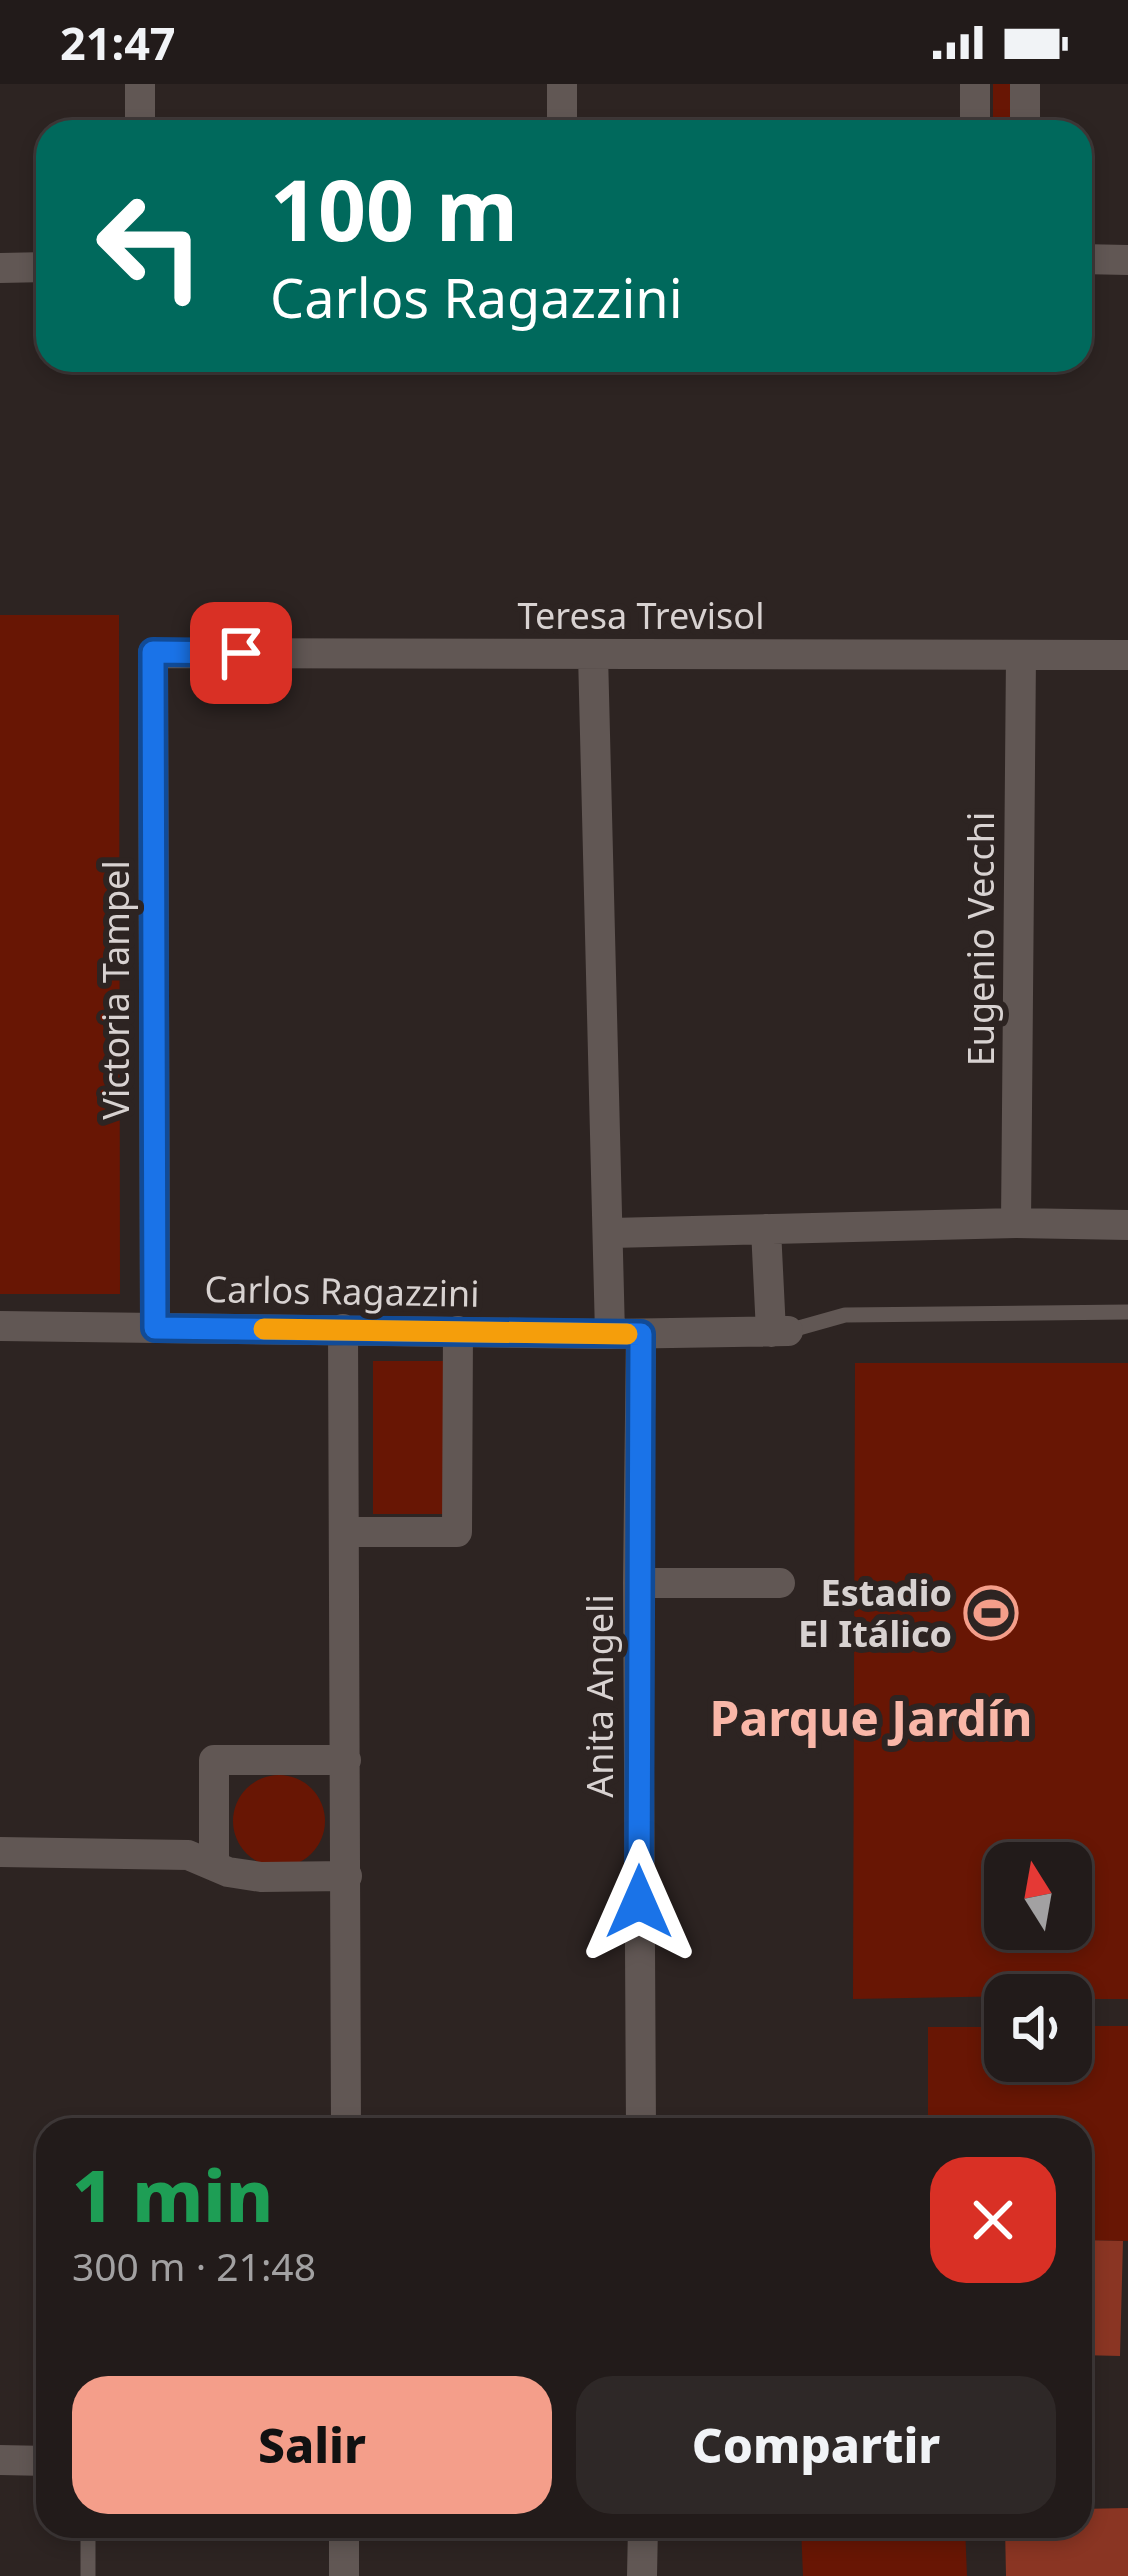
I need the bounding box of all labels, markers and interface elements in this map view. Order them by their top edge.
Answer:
text: 21:47 [60,12,176,73]
text: 100 m [270,151,518,266]
icon: left [72,168,228,324]
text: Carlos Ragazzini [270,260,683,334]
street label: Teresa Trevisol [518,591,764,640]
pin [190,602,292,704]
icon: arrive [208,620,274,686]
street label: Eugenio Vecchi [956,812,1005,1066]
street label: Victoria Tampel [91,860,140,1120]
street label: Carlos Ragazzini [204,1264,480,1318]
place label: Estadio El Itálico [798,1568,952,1658]
sports icon: Estadio El Itálico [963,1585,1019,1641]
street label: Anita Angeli [575,1594,624,1798]
district label: Parque Jardín [710,1685,1032,1750]
position arrow [576,1839,702,1965]
north arrow [984,1842,1092,1950]
map controls [984,1842,1092,2082]
button: sound [984,1974,1092,2082]
text: 1 min [72,2145,273,2243]
button: close [930,2157,1056,2283]
text: 300 m · 21:48 [72,2239,316,2292]
button: Salir [72,2376,552,2514]
button: Compartir [576,2376,1056,2514]

